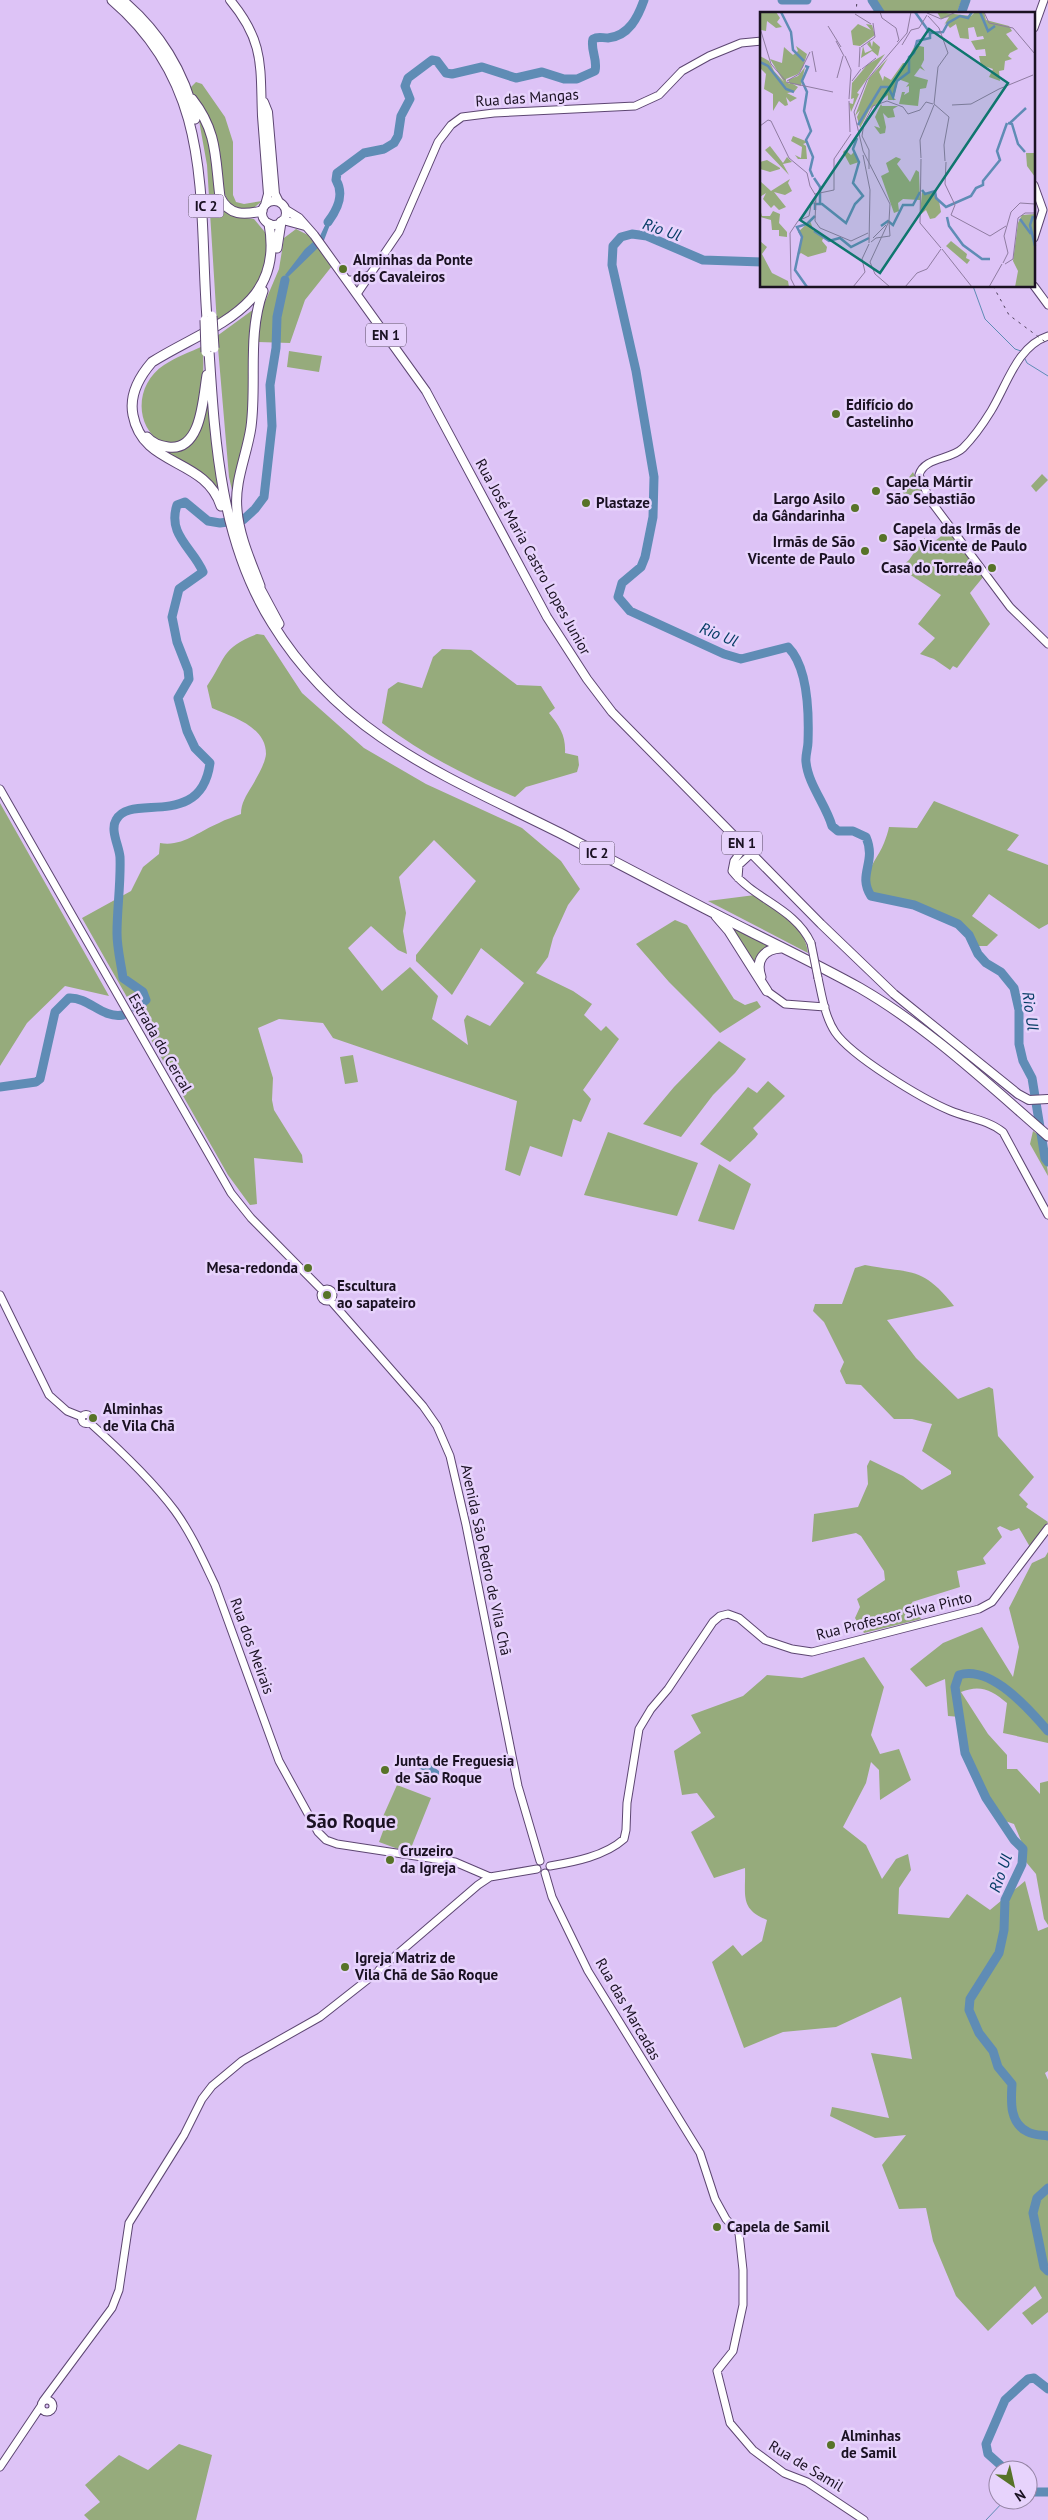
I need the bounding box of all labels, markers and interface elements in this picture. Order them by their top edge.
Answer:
inset map [760,12,1036,288]
street label: Rua das Mangas [475,84,579,111]
road number: IC 2 [188,195,224,218]
water label: Rio Ul [640,213,685,245]
place label: Alminhas da Ponte dos Cavaleiros [353,250,473,286]
marker: Alminhas da Ponte dos Cavaleiros [337,263,349,275]
road number: EN 1 [366,324,406,346]
place label: Edifício do Castelinho [846,395,914,431]
marker: Edifício do Castelinho [830,408,842,420]
street label: Rua José Maria Castro Lopes Junior [471,455,595,658]
place label: Capela Mártir São Sebastião [886,472,975,508]
marker: Capela Mártir São Sebastião [870,485,882,497]
place label: Largo Asilo da Gândarinha [753,489,845,525]
place label: Plastaze [596,493,650,512]
marker: Plastaze [580,497,592,509]
marker: Largo Asilo da Gândarinha [849,502,861,514]
place label: Capela das Irmãs de São Vicente de Paulo [893,519,1027,555]
place label: Irmãs de São Vicente de Paulo [747,532,855,568]
marker: Capela das Irmãs de São Vicente de Paulo [877,532,889,544]
marker: Irmãs de São Vicente de Paulo [859,545,871,557]
place label: Casa do Torreâo [881,558,982,577]
marker: Casa do Torreâo [986,562,998,574]
water label: Rio Ul [697,617,742,651]
road number: EN 1 [722,831,762,854]
road number: IC 2 [580,841,614,864]
street label: Estrada do Cercal [124,990,197,1096]
water label: Rio Ul [1018,990,1044,1033]
place label: Mesa-redonda [206,1258,298,1277]
marker: Mesa-redonda [302,1262,314,1274]
place label: Escultura ao sapateiro [337,1276,416,1312]
marker: Escultura ao sapateiro [321,1289,333,1301]
place label: Alminhas de Vila Chã [103,1399,175,1435]
marker: Alminhas de Vila Chã [87,1412,99,1424]
street label: Avenida São Pedro de Vila Chã [457,1463,516,1657]
street label: Rua Professor Silva Pinto [814,1587,974,1644]
street label: Rua dos Meirais [226,1595,279,1697]
place label: Junta de Freguesia de São Roque [394,1751,514,1787]
marker: Junta de Freguesia de São Roque [379,1764,391,1776]
district label: São Roque [306,1808,396,1834]
place label: Cruzeiro da Igreja [400,1841,456,1877]
water label: Rio Ul [984,1850,1016,1895]
marker: Cruzeiro da Igreja [384,1854,396,1866]
place label: Igreja Matriz de Vila Chã de São Roque [354,1948,499,1984]
street label: Rua das Marcadas [592,1954,665,2063]
marker: Igreja Matriz de Vila Chã de São Roque [339,1961,351,1973]
place label: Capela de Samil [727,2217,830,2236]
marker: Capela de Samil [711,2221,723,2233]
place label: Alminhas de Samil [841,2426,901,2462]
street label: Rua de Samil [765,2436,848,2496]
marker: Alminhas de Samil [825,2439,837,2451]
north arrow [988,2460,1038,2510]
text: N [1011,2486,1029,2506]

